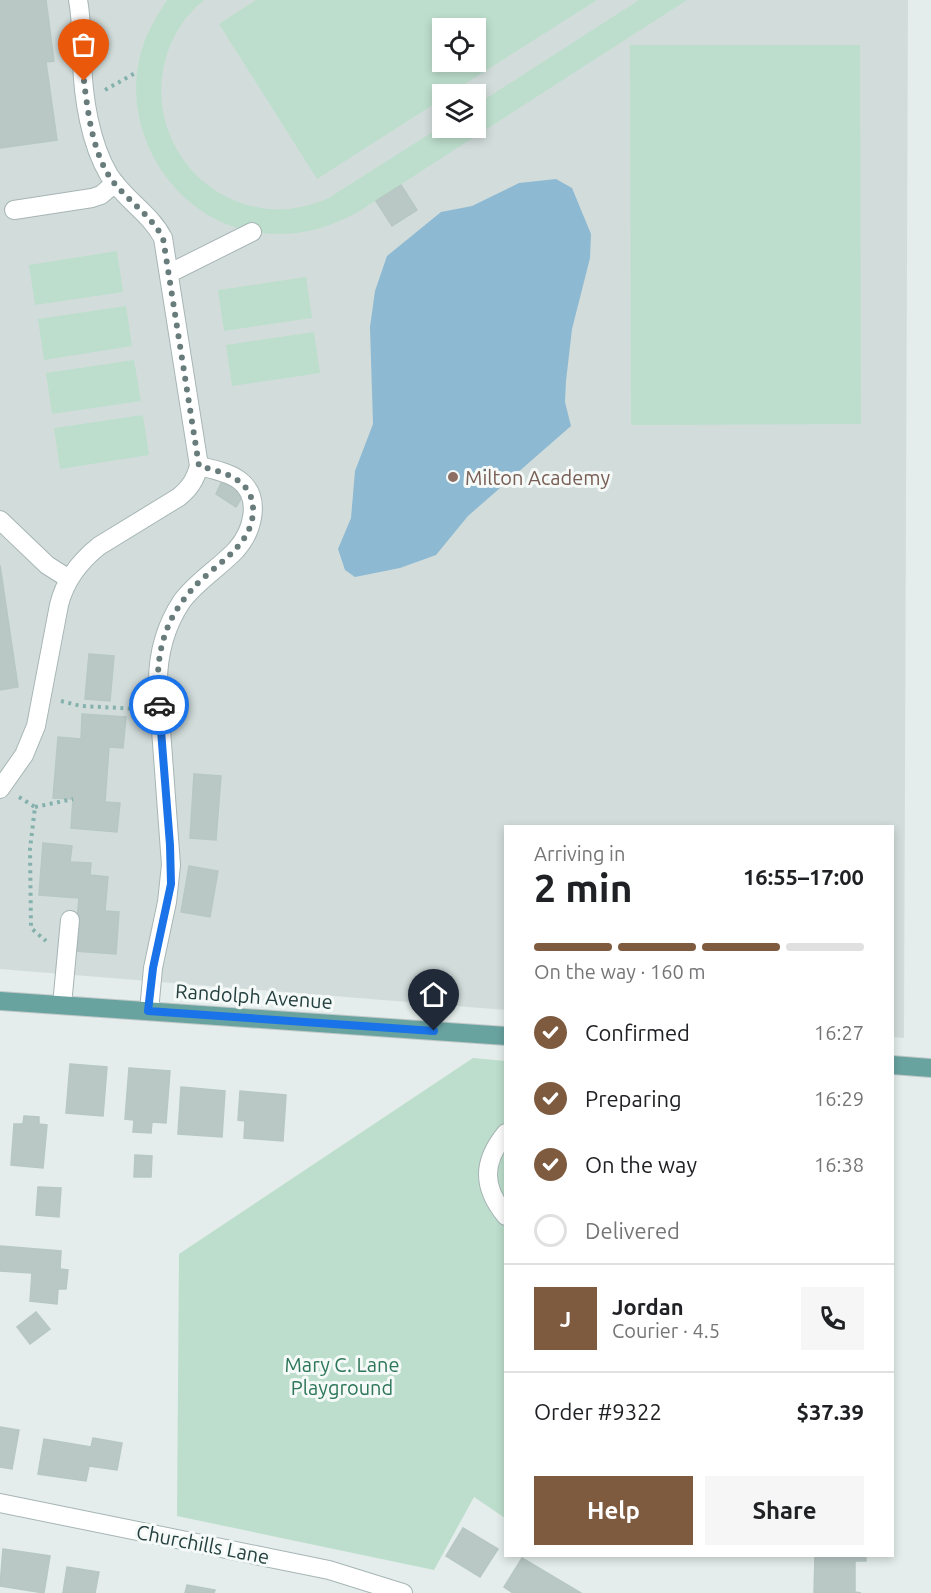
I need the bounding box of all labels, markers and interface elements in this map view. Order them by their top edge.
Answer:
map controls [432,18,486,138]
button: locate [432,18,486,72]
pin [58,19,109,81]
icon: bag [67,28,100,61]
button: layers [432,84,486,138]
place label: Milton Academy [465,466,610,489]
marker: Milton Academy [446,470,460,484]
courier [129,675,189,735]
icon: car [143,689,176,722]
text: Arriving in [534,842,625,865]
text: 16:55–17:00 [743,864,864,889]
text: 2 min [534,866,633,909]
text: On the way · 160 m [534,960,706,983]
pin [408,969,459,1031]
icon: home [417,978,450,1011]
street label: Randolph Avenue [174,979,334,1013]
icon: check [534,1016,567,1049]
text: Confirmed [585,1020,690,1045]
text: 16:27 [814,1021,864,1044]
icon: check [534,1082,567,1115]
text: Preparing [585,1086,682,1111]
text: 16:29 [814,1087,864,1110]
icon: check [534,1148,567,1181]
text: On the way [585,1152,697,1177]
text: 16:38 [814,1153,864,1176]
text: Delivered [585,1218,680,1243]
button: phone [801,1287,864,1350]
text: Jordan [612,1294,684,1319]
text: J [560,1306,571,1331]
text: Courier · 4.5 [612,1319,720,1342]
park label: Mary C. Lane Playground [284,1353,400,1399]
text: Order #9322 [534,1399,662,1424]
text: $37.39 [797,1399,864,1424]
button: Help [534,1476,693,1545]
button: Share [705,1476,864,1545]
street label: Churchills Lane [135,1520,271,1568]

